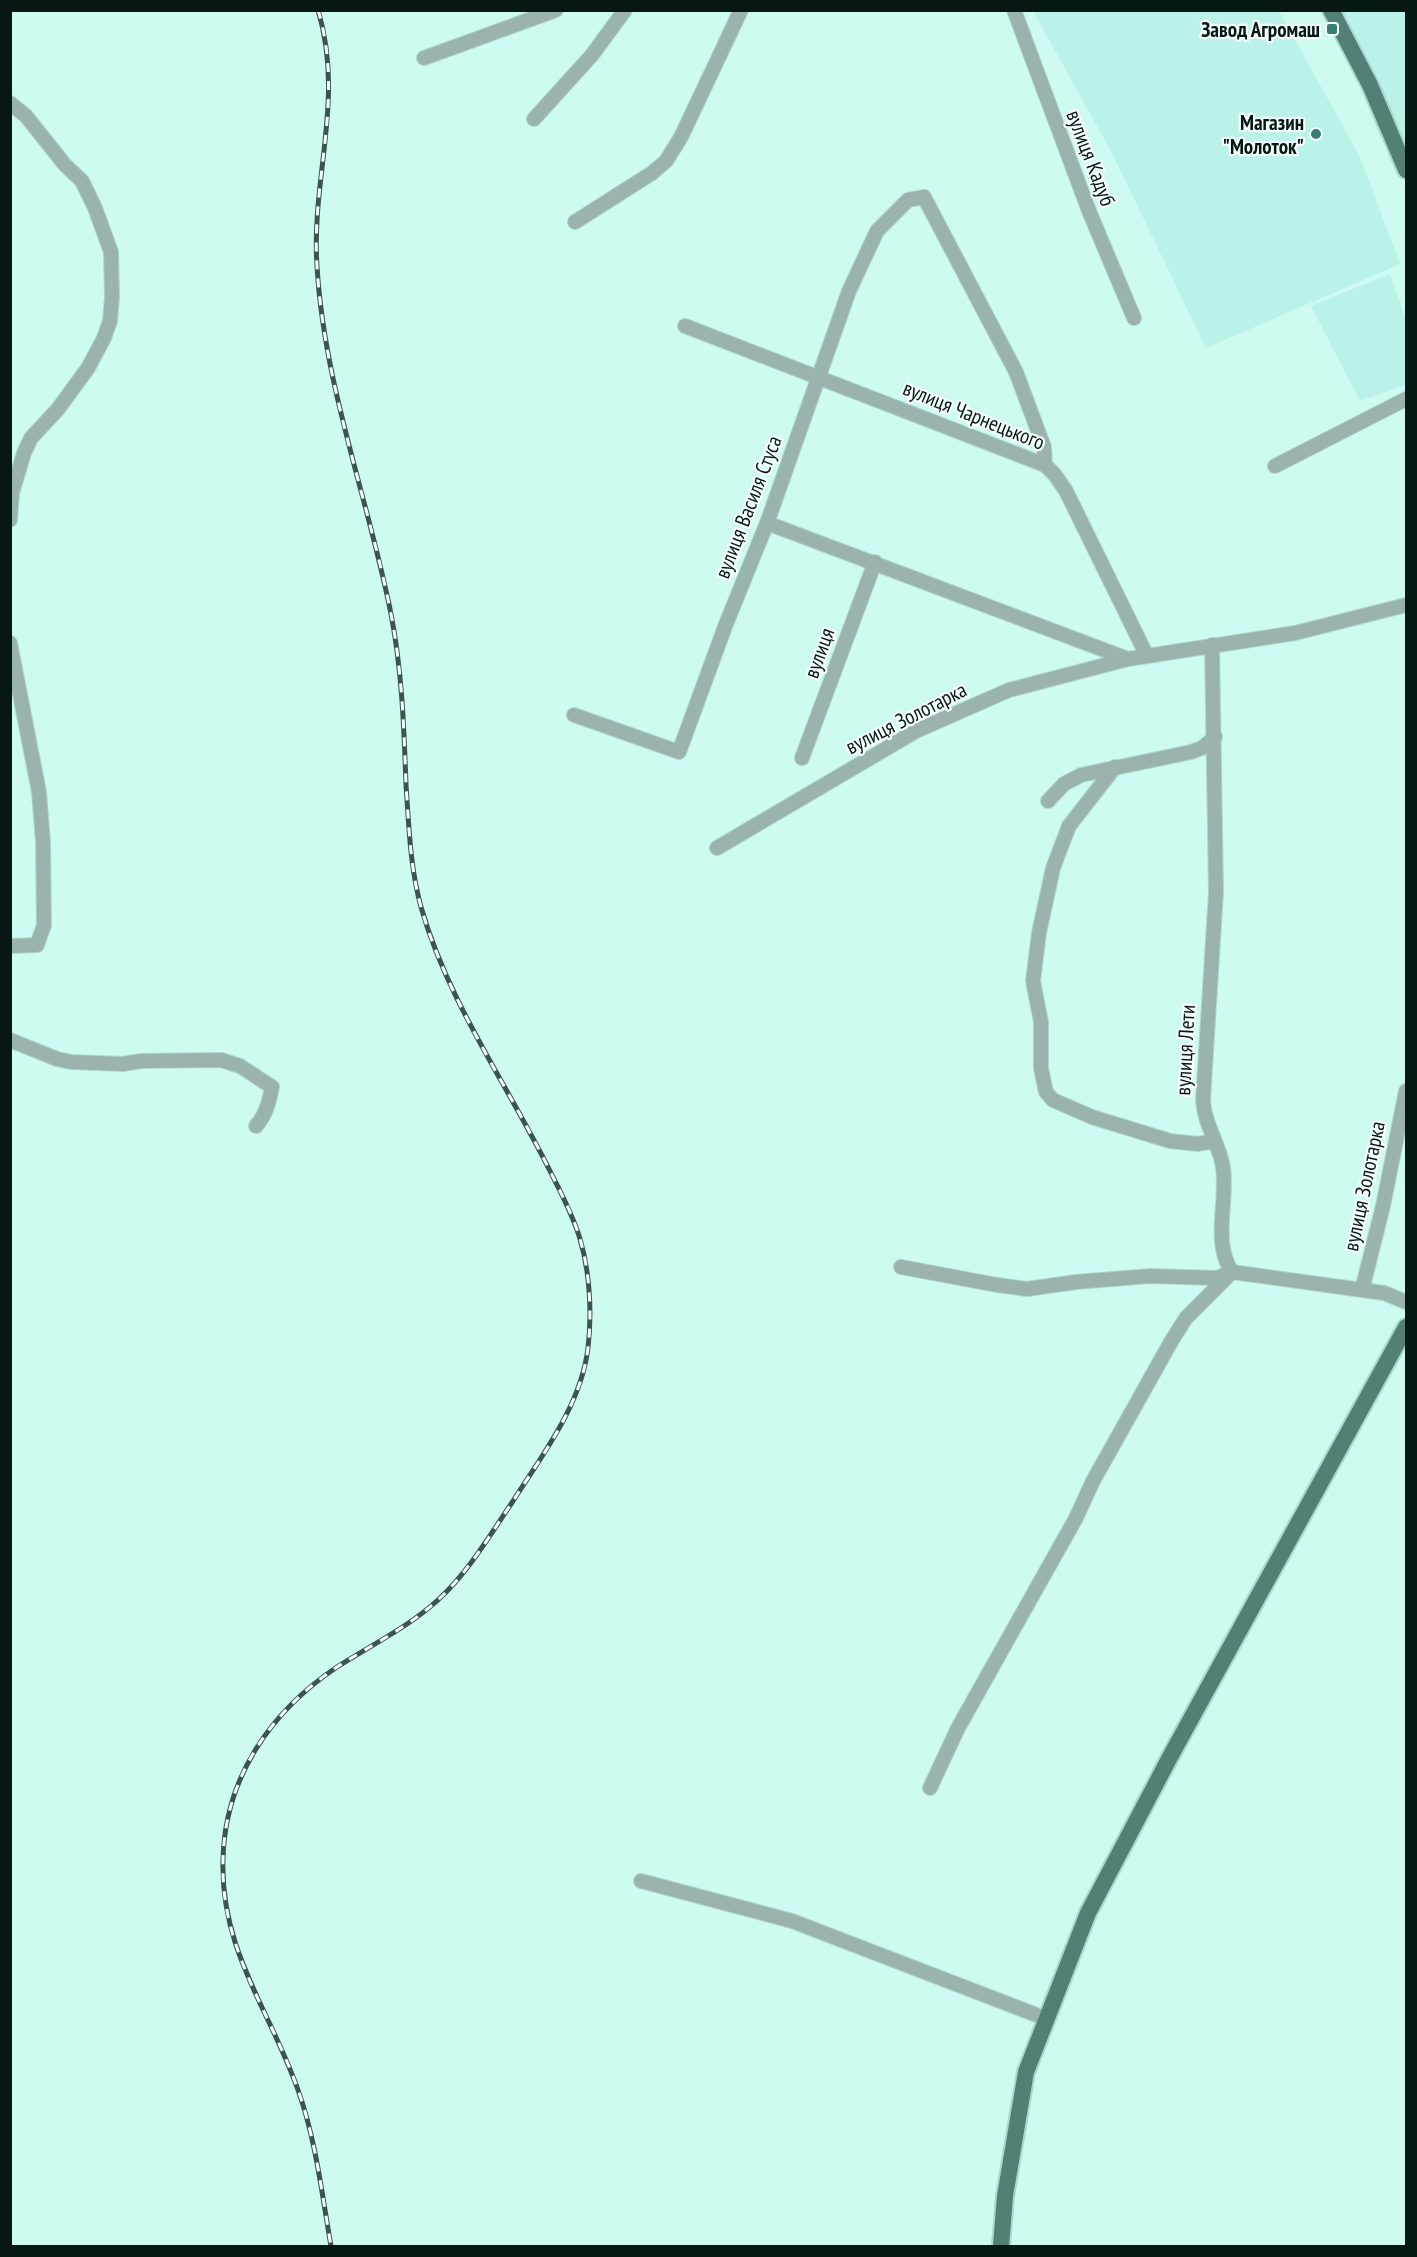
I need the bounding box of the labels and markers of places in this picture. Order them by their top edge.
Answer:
place label: Завод Агромаш [1201,16,1320,43]
marker: Завод Агромаш [1325,22,1339,36]
place label: Магазин "Молоток" [1223,109,1304,160]
marker: Магазин "Молоток" [1309,127,1323,141]

